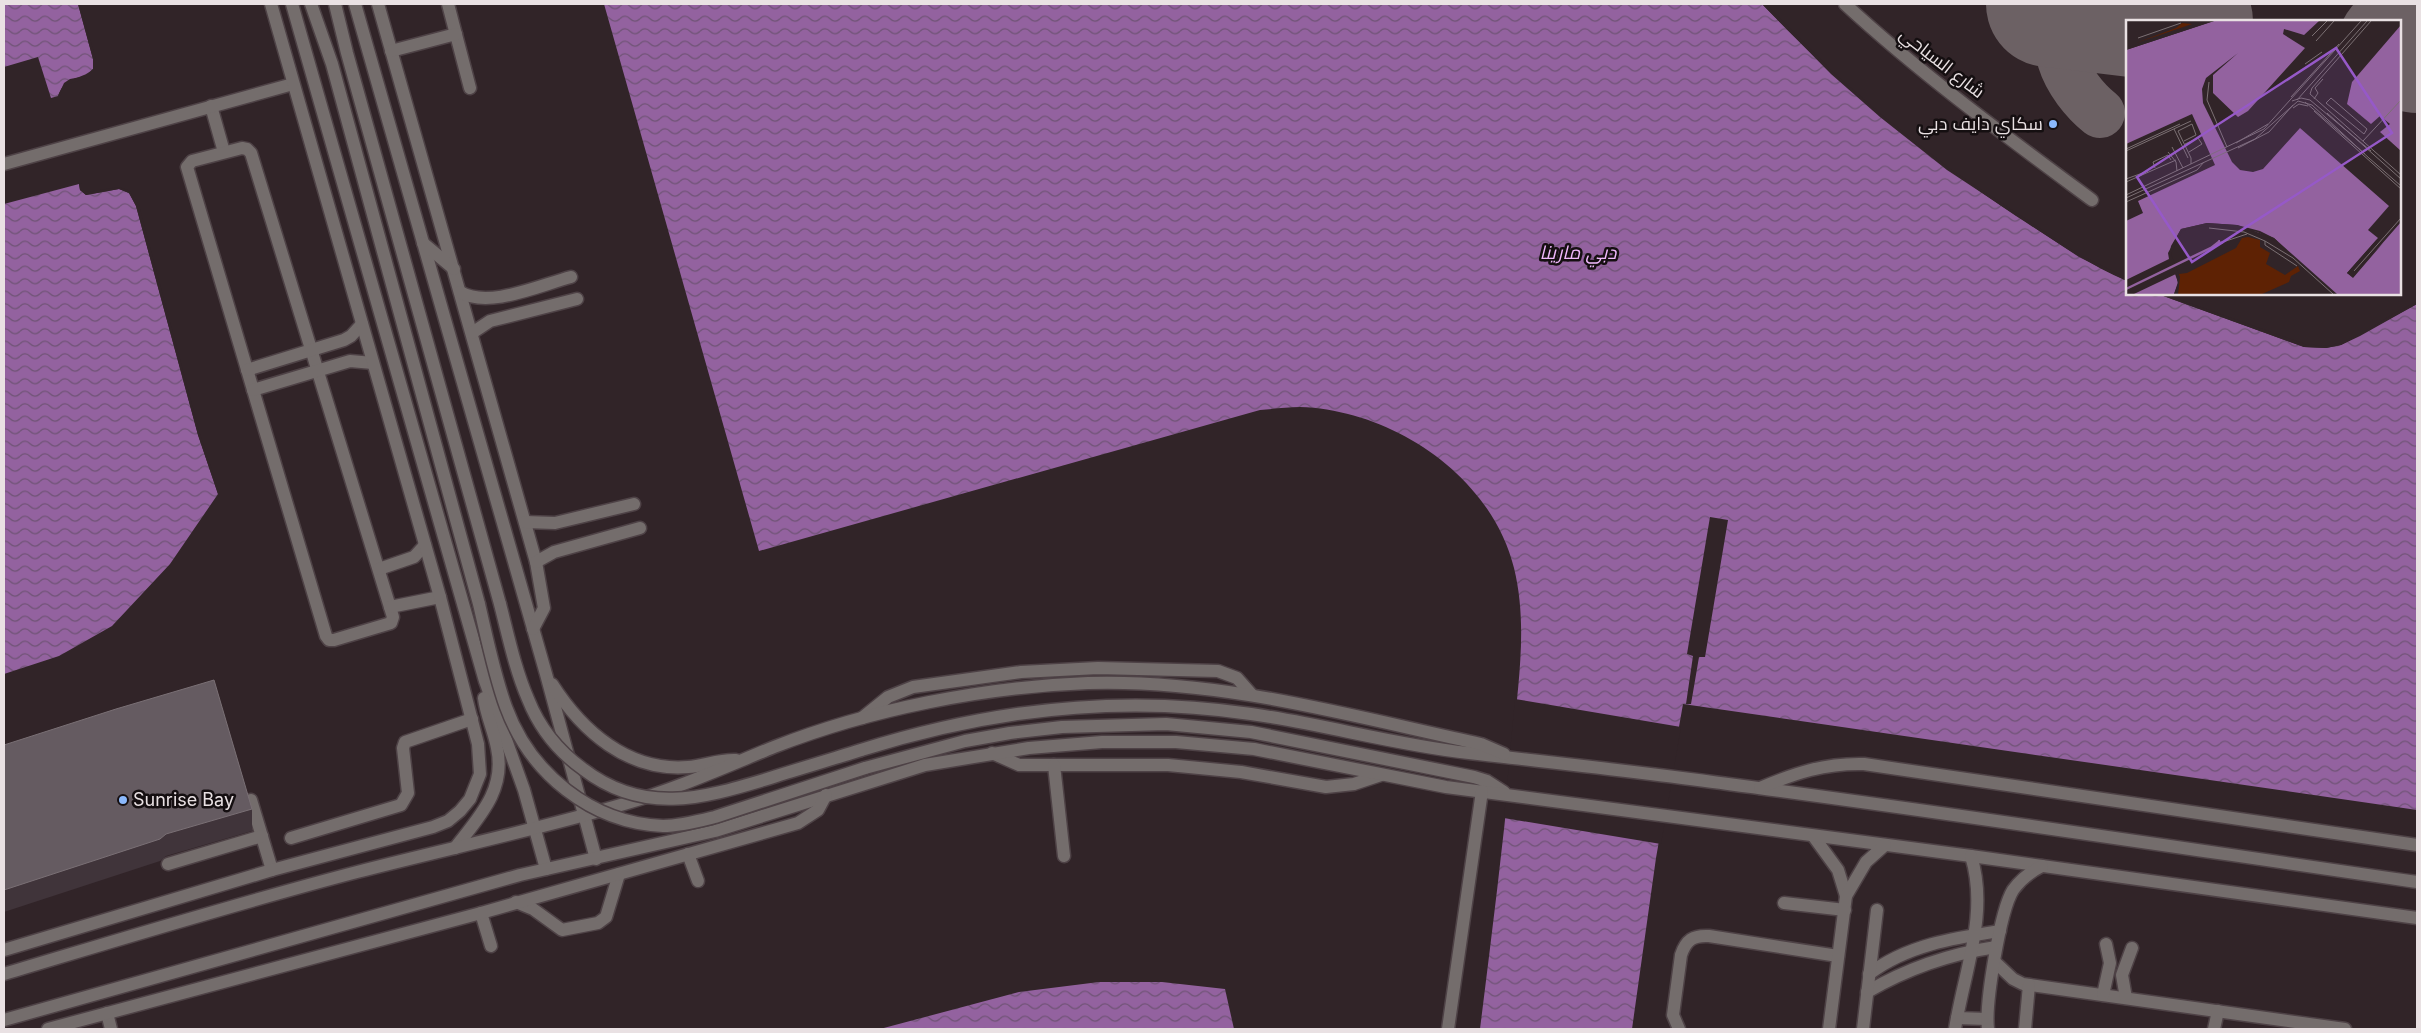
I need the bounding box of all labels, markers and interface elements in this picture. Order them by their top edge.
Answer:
inset map [2126,20,2401,295]
street label: شارع السياحي [1893,23,1989,105]
place label: سكاي دايف دبي [1918,113,2043,138]
marker: سكاي دايف دبي [2047,118,2059,130]
water label: دبي مارينا [1540,241,1617,268]
place label: Sunrise Bay [133,789,234,810]
marker: Sunrise Bay [117,794,129,806]

